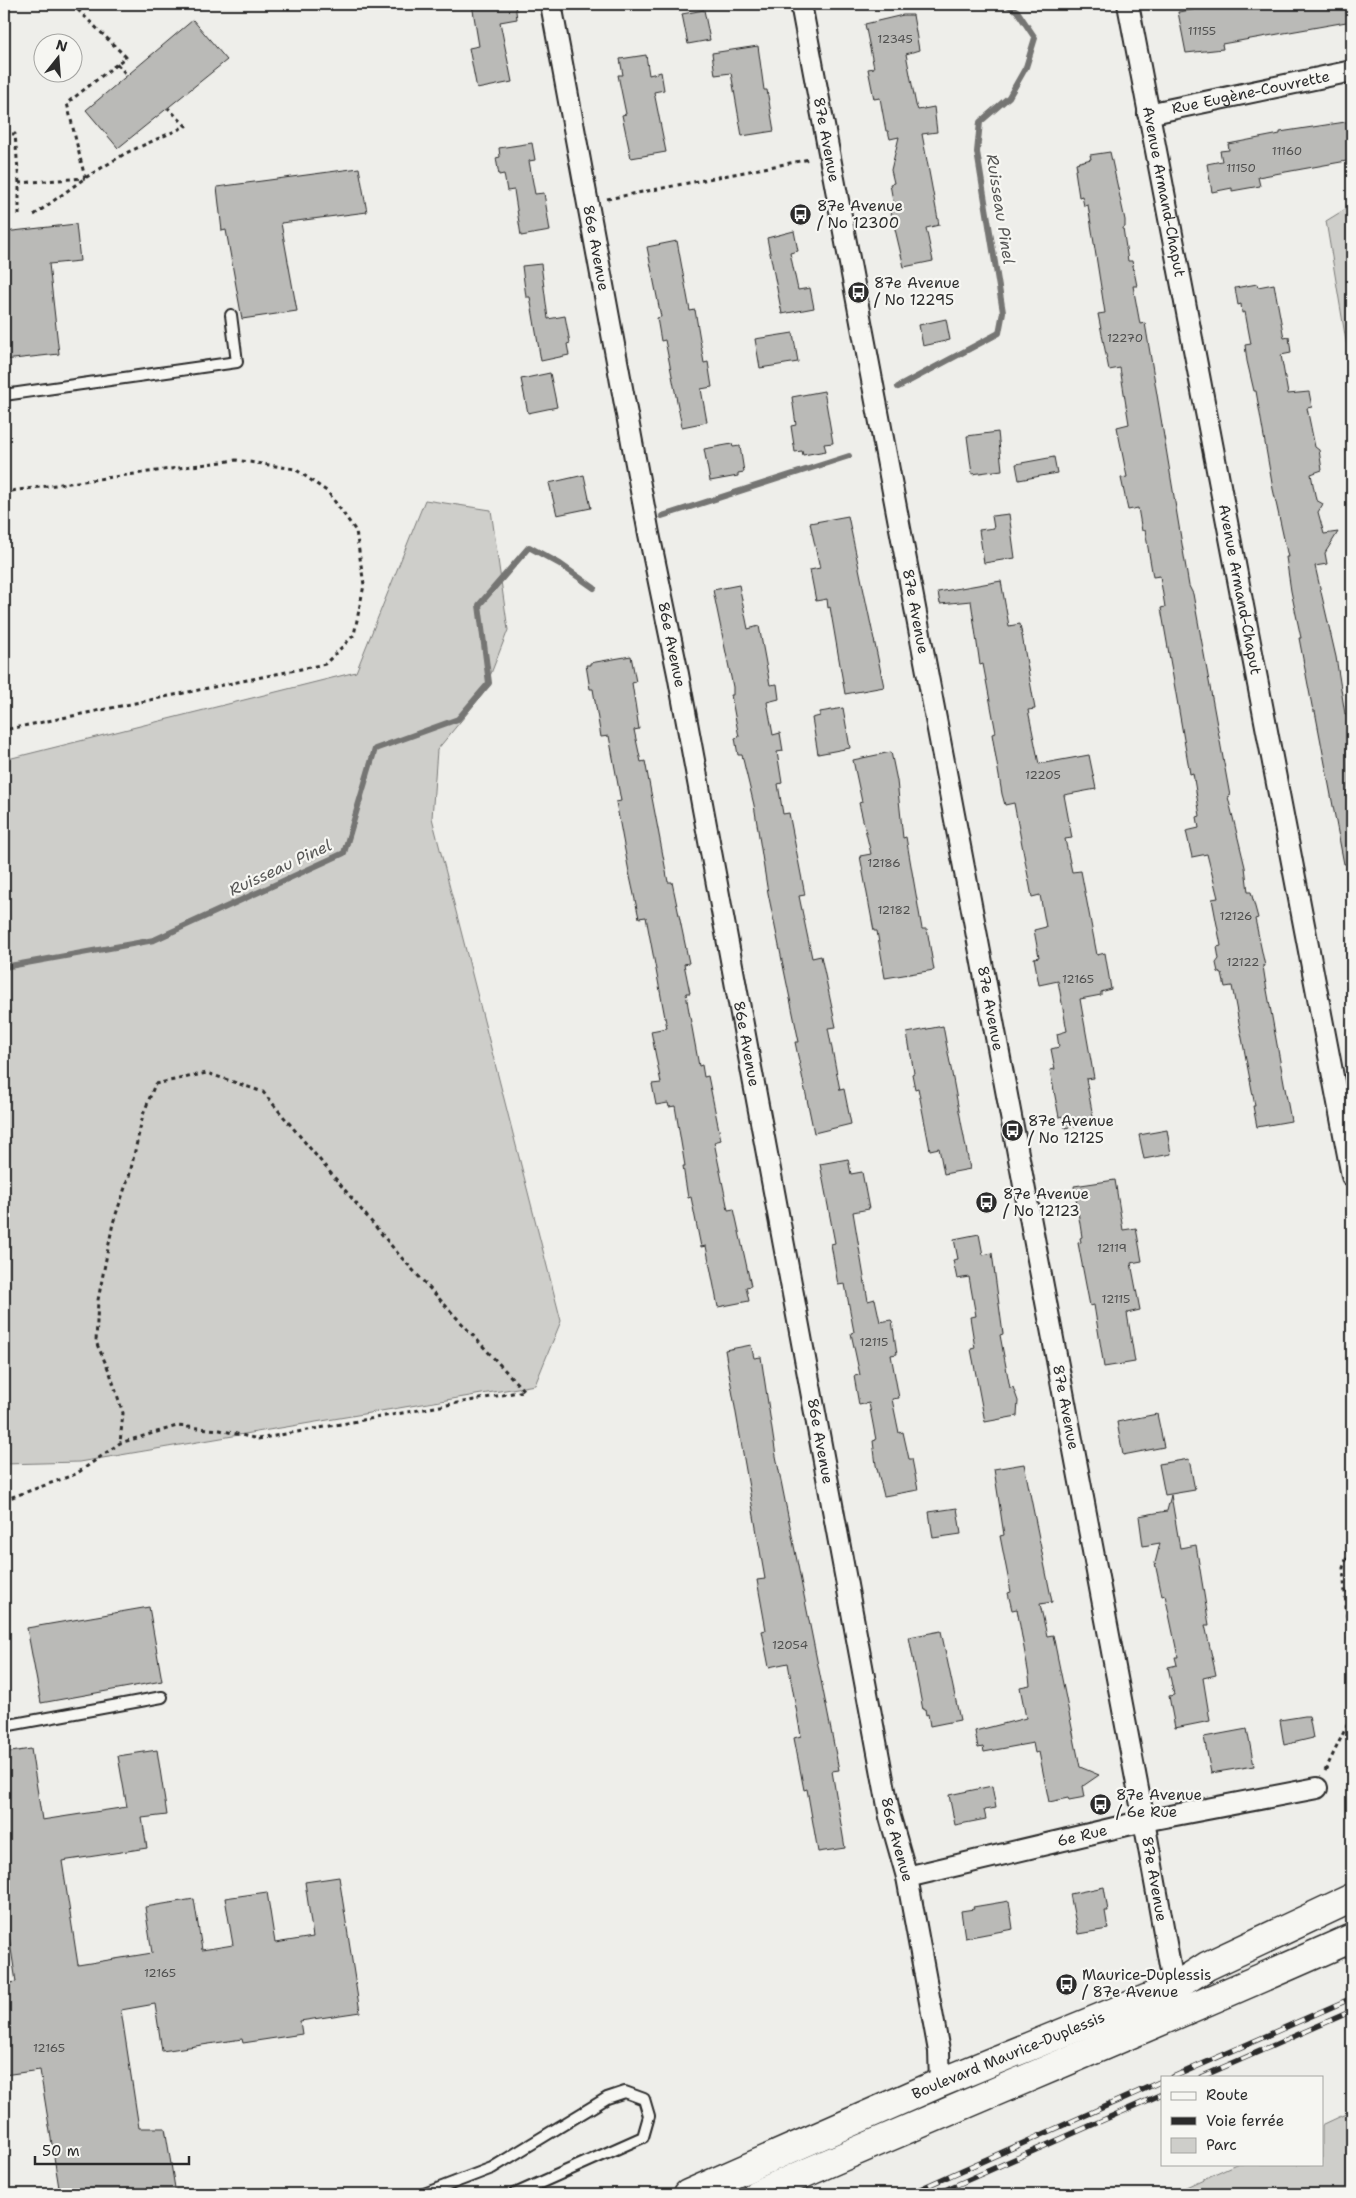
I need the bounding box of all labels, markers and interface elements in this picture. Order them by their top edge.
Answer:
house number: 11155 [1188,23,1216,39]
house number: 12345 [877,31,913,47]
north arrow [32,32,82,82]
text: N [54,35,70,56]
street label: Rue Eugène-Couvrette [1170,66,1332,119]
street label: 87e Avenue [809,95,844,184]
street label: Avenue Armand-Chaput [1138,105,1190,279]
house number: 11160 [1272,143,1302,159]
water label: Ruisseau Pinel [981,153,1020,266]
house number: 11150 [1226,160,1256,176]
place label: 87e Avenue / No 12300 [817,196,903,233]
street label: 86e Avenue [578,203,614,292]
bus stop icon: 87e Avenue / No 12300 [789,203,813,227]
place label: 87e Avenue / No 12295 [874,273,960,310]
bus stop icon: 87e Avenue / No 12295 [846,280,870,304]
house number: 12270 [1107,330,1143,346]
street label: Avenue Armand-Chaput [1214,502,1266,676]
street label: 87e Avenue [898,567,933,655]
street label: 86e Avenue [653,600,690,689]
house number: 12205 [1025,767,1061,783]
water label: Ruisseau Pinel [225,834,335,900]
house number: 12186 [867,855,901,871]
house number: 12182 [877,902,911,918]
house number: 12126 [1220,908,1252,924]
house number: 12122 [1227,954,1259,970]
street label: 87e Avenue [973,964,1008,1052]
house number: 12165 [1062,971,1094,987]
street label: 86e Avenue [729,999,764,1088]
place label: 87e Avenue / No 12125 [1028,1111,1114,1148]
bus stop icon: 87e Avenue / No 12125 [1000,1118,1024,1142]
place label: 87e Avenue / No 12123 [1003,1184,1089,1221]
bus stop icon: 87e Avenue / No 12123 [975,1191,999,1215]
house number: 12119 [1097,1240,1127,1256]
house number: 12115 [1102,1291,1130,1307]
house number: 12115 [860,1334,888,1350]
street label: 87e Avenue [1048,1363,1084,1451]
street label: 86e Avenue [802,1396,838,1486]
house number: 12054 [772,1637,808,1653]
place label: 87e Avenue / 6e Rue [1116,1785,1202,1822]
bus stop icon: 87e Avenue / 6e Rue [1088,1792,1112,1816]
street label: 86e Avenue [877,1796,918,1883]
street label: 6e Rue [1055,1820,1109,1851]
street label: 87e Avenue [1137,1835,1172,1923]
house number: 12165 [144,1965,176,1981]
place label: Maurice-Duplessis / 87e Avenue [1082,1965,1211,2002]
bus stop icon: Maurice-Duplessis / 87e Avenue [1054,1972,1078,1996]
street label: Boulevard Maurice-Duplessis [909,2007,1108,2104]
house number: 12165 [33,2040,65,2056]
legend [1161,2076,1324,2166]
text: Route [1206,2085,1248,2105]
text: Voie ferrée [1206,2111,1284,2131]
scale bar [35,2133,189,2165]
text: Parc [1206,2135,1237,2155]
text: 50 m [42,2141,80,2161]

